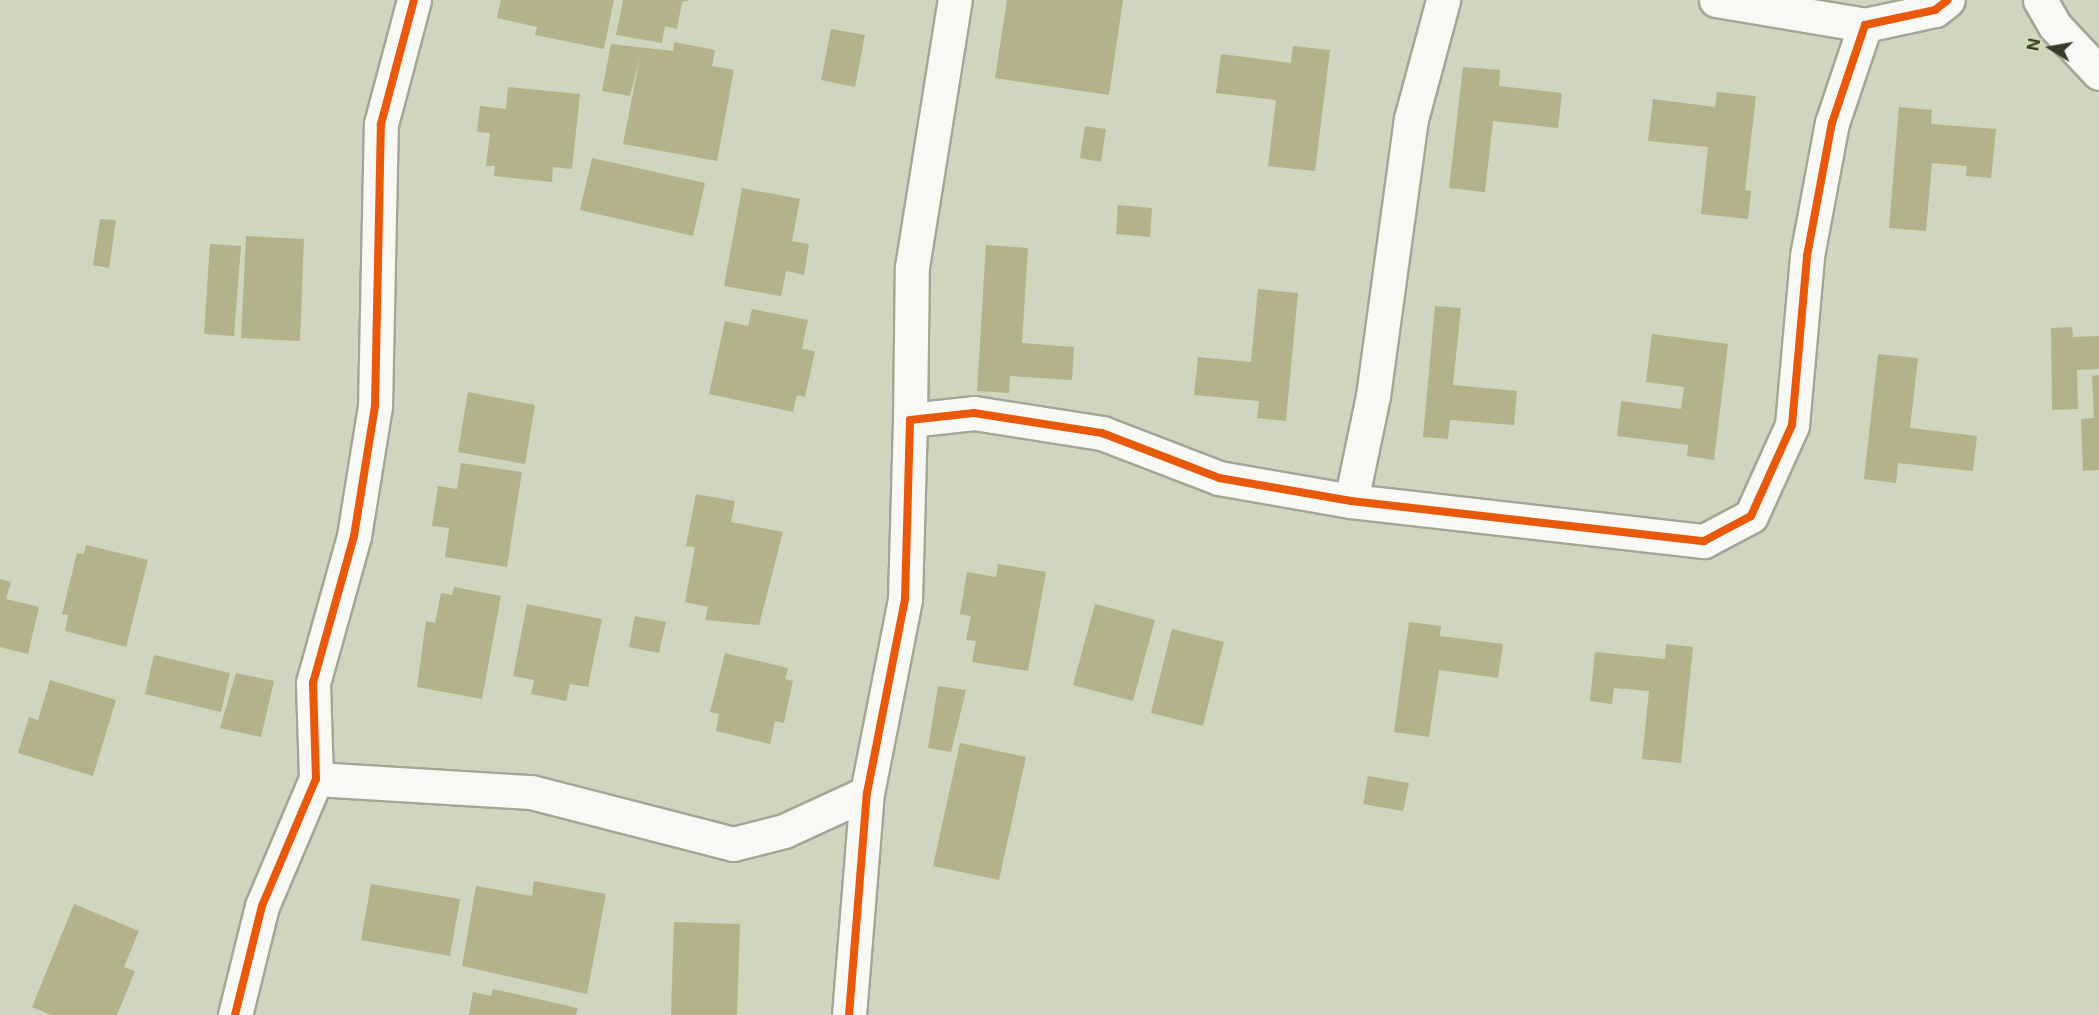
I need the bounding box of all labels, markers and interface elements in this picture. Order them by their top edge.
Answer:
north arrow [2021,18,2081,78]
text: N [2022,37,2044,52]

